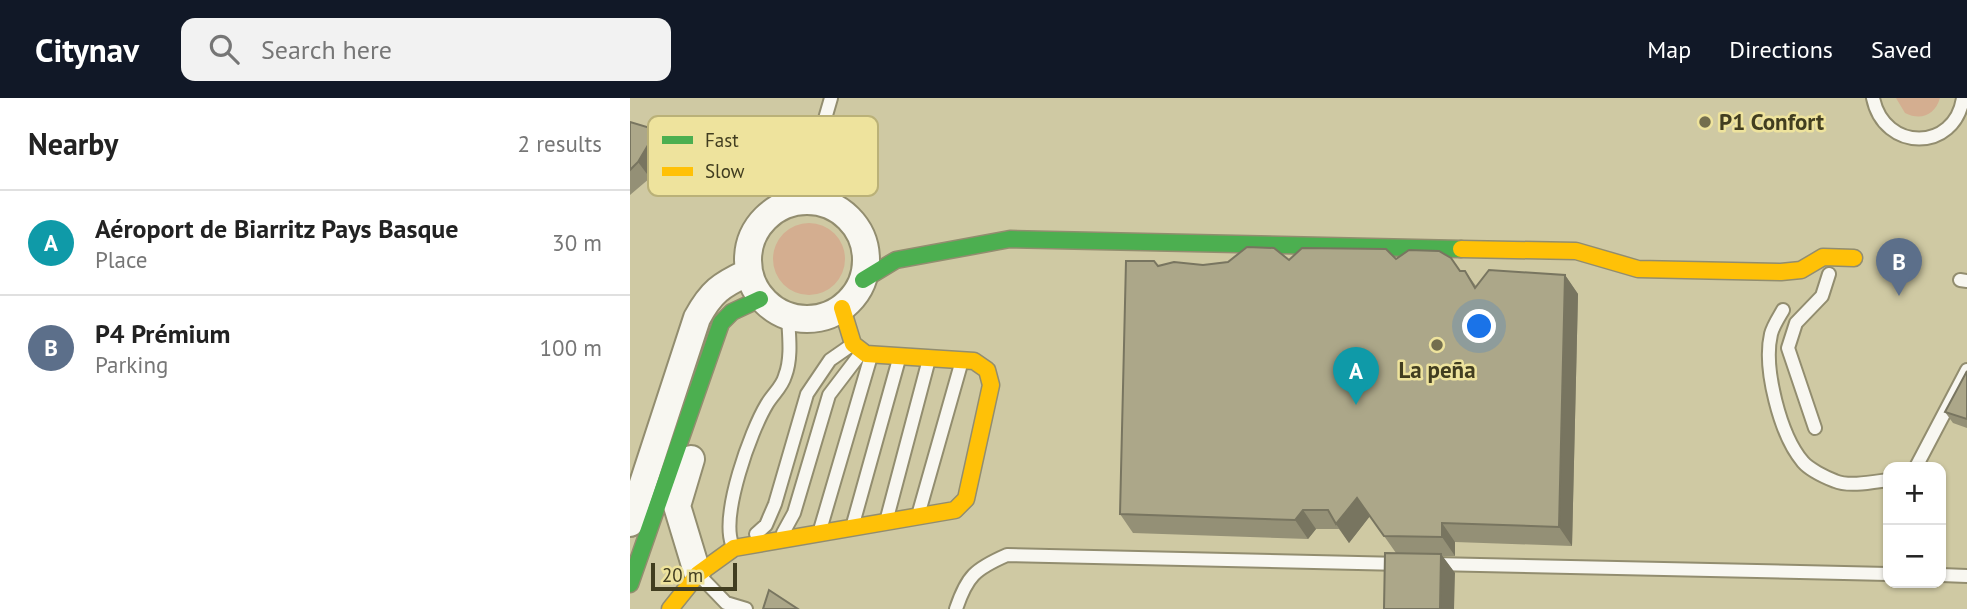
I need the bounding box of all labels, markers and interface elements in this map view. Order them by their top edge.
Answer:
search box [181,18,671,81]
text: Citynav [35,28,139,71]
icon: search [205,30,243,68]
text: Search here [261,33,392,66]
text: Map [1647,34,1691,65]
text: Directions [1729,34,1833,65]
text: Saved [1871,34,1932,65]
place label: P1 Confort [1719,107,1824,136]
marker: P1 Confort [1697,114,1713,130]
legend [648,116,878,196]
text: Nearby [28,124,118,163]
text: Fast [705,128,739,152]
text: 2 results [518,129,602,158]
text: Slow [705,159,745,183]
text: Aéroport de Biarritz Pays Basque [95,212,459,245]
text: A [44,228,58,257]
text: 30 m [552,228,602,257]
pin: B [1876,238,1922,296]
text: Place [95,245,148,274]
your location [1462,309,1496,343]
text: P4 Prémium [95,317,231,350]
text: B [44,333,58,362]
text: 100 m [540,333,602,362]
marker: La peña [1429,337,1445,353]
pin: A [1333,347,1379,405]
text: Parking [95,350,168,379]
place label: La peña [1398,355,1476,384]
map controls [1883,462,1946,588]
button: + [1883,462,1946,525]
button: − [1883,525,1946,588]
scale bar [651,560,737,592]
text: 20 m [662,563,703,587]

